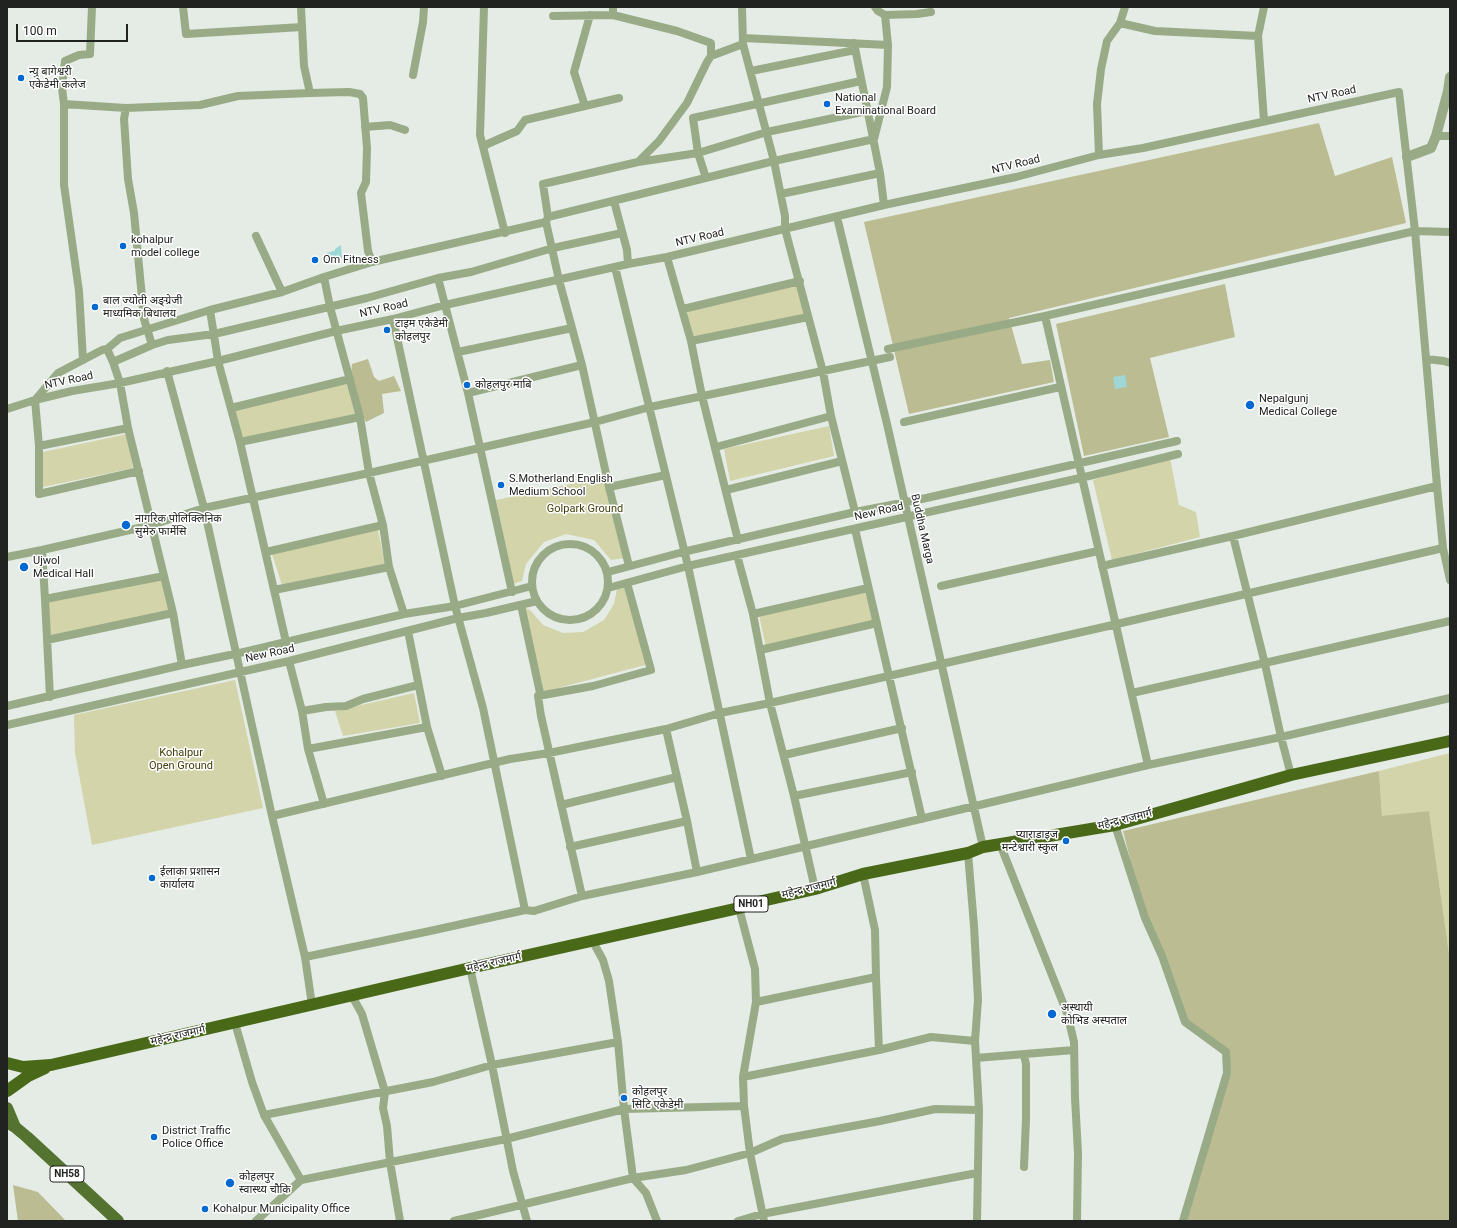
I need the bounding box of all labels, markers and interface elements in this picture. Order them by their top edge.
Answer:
scale bar [18,16,130,42]
text: 100 m [23,24,57,38]
place label: न्यु बागेश्वरी एकेडेमी कलेज [29,65,86,91]
marker: न्यु बागेश्वरी एकेडेमी कलेज [16,73,26,83]
street label: NTV Road [1307,83,1357,107]
place label: National Examinational Board [835,91,936,117]
marker: National Examinational Board [822,99,832,109]
street label: NTV Road [990,153,1042,177]
street label: NTV Road [674,226,726,250]
place label: kohalpur model college [131,233,200,259]
marker: kohalpur model college [118,241,128,251]
place label: Om Fitness [323,253,379,267]
marker: Om Fitness [310,255,320,265]
place label: बाल ज्योती अङ्ग्रेजी माध्यमिक बिधालय [103,294,182,320]
street label: NTV Road [358,297,410,321]
marker: बाल ज्योती अङ्ग्रेजी माध्यमिक बिधालय [90,302,100,312]
place label: टाइम एकेडेमी कोहलपुर [395,317,448,343]
marker: टाइम एकेडेमी कोहलपुर [382,325,392,335]
street label: NTV Road [44,369,94,393]
place label: कोहलपुर माबि [475,378,532,392]
marker: कोहलपुर माबि [462,380,472,390]
place label: Nepalgunj Medical College [1259,392,1337,418]
marker: Nepalgunj Medical College [1244,399,1256,411]
place label: S.Motherland English Medium School [509,472,613,498]
marker: S.Motherland English Medium School [496,480,506,490]
street label: Buddha Marga [908,493,936,565]
street label: New Road [853,500,905,524]
park label: Golpark Ground [547,502,623,516]
place label: नागरिक पोलिक्लिनिक सुमेरु फार्मेसि [135,512,222,538]
marker: नागरिक पोलिक्लिनिक सुमेरु फार्मेसि [120,519,132,531]
place label: Ujwol Medical Hall [33,554,94,580]
marker: Ujwol Medical Hall [18,561,30,573]
street label: New Road [244,642,296,666]
park label: Kohalpur Open Ground [149,746,213,772]
street label: महेन्द्र राजमार्ग [1096,807,1154,833]
place label: प्याराडाइज मन्टेश्वारी स्कुल [1002,828,1058,854]
marker: प्याराडाइज मन्टेश्वारी स्कुल [1061,836,1071,846]
place label: ईलाका प्रशासन कार्यालय [160,865,220,891]
marker: ईलाका प्रशासन कार्यालय [147,873,157,883]
street label: महेन्द्र राजमार्ग [780,876,838,902]
road number: NH01 [734,896,768,912]
street label: महेन्द्र राजमार्ग [465,950,523,976]
place label: अस्थायी कोभिड अस्पताल [1061,1001,1127,1027]
marker: अस्थायी कोभिड अस्पताल [1046,1008,1058,1020]
street label: महेन्द्र राजमार्ग [149,1023,207,1049]
place label: कोहलपुर सिटि एकेडेमी [632,1085,683,1111]
marker: कोहलपुर सिटि एकेडेमी [619,1093,629,1103]
place label: District Traffic Police Office [162,1124,230,1150]
marker: District Traffic Police Office [149,1132,159,1142]
road number: NH58 [50,1166,84,1182]
place label: कोहलपुर स्वास्थ्य चौकि [239,1170,291,1196]
marker: कोहलपुर स्वास्थ्य चौकि [224,1177,236,1189]
place label: Kohalpur Municipality Office [213,1202,350,1216]
marker: Kohalpur Municipality Office [200,1204,210,1214]

